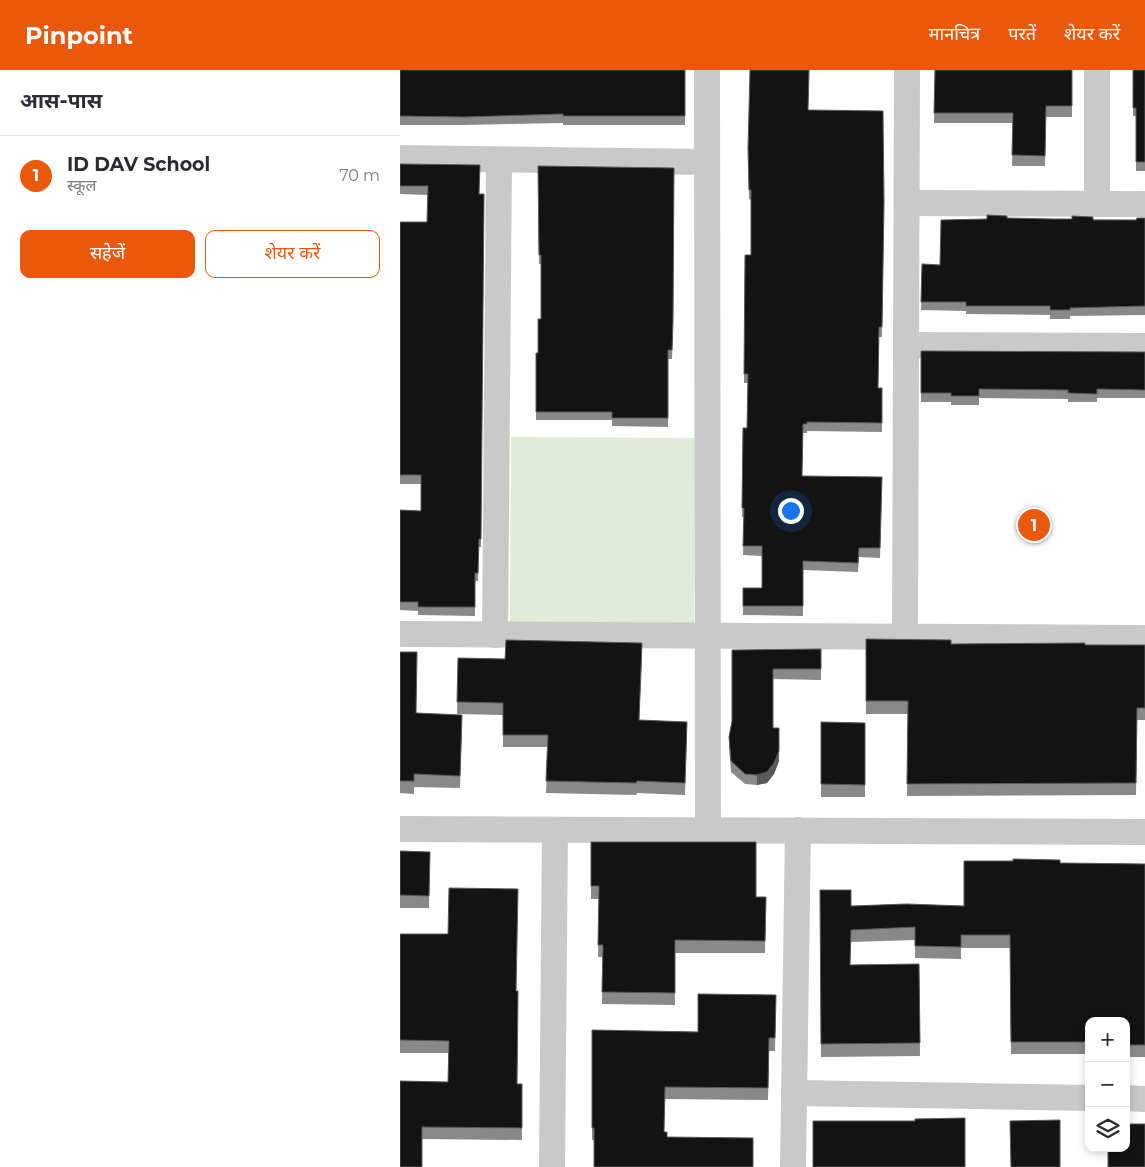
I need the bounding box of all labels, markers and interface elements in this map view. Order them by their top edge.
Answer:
text: Pinpoint [25,21,133,50]
text: मानचित्र [929,23,980,45]
text: परतें [1008,23,1036,45]
text: शेयर करें [1064,23,1120,45]
text: आस-पास [20,88,102,113]
text: ID DAV School [67,153,210,176]
text: 1 [33,166,39,185]
text: 70 m [339,166,380,185]
text: स्कूल [67,176,96,195]
button: सहेजें [20,230,195,278]
button: शेयर करें [205,230,380,278]
your location [778,498,804,524]
pin: 1 [1018,506,1050,544]
map controls [1085,1017,1130,1152]
button: + [1085,1017,1130,1062]
button: − [1085,1062,1130,1107]
button: layers [1085,1107,1130,1152]

